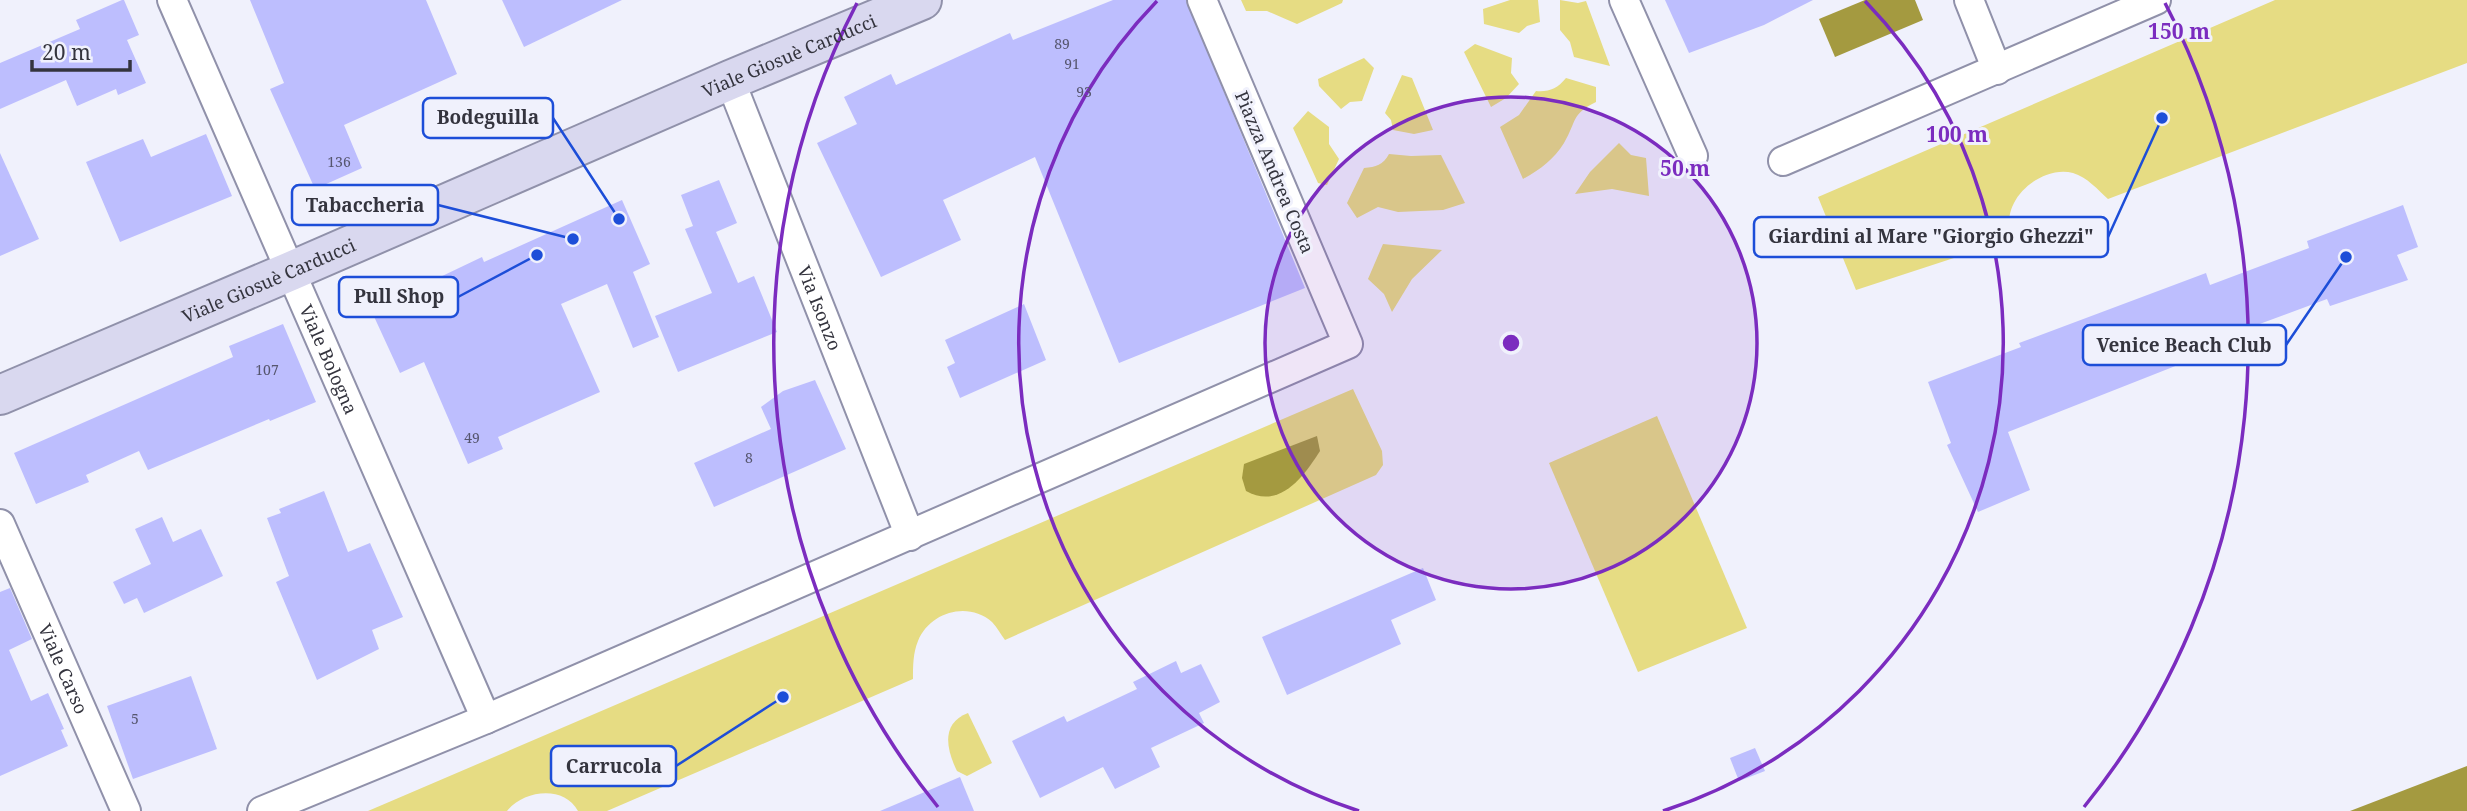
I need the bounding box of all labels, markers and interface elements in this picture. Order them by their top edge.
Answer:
street label: Viale Giosuè Carducci [698,8,880,103]
text: 150 m [2148,17,2210,45]
scale bar [32,28,130,72]
house number: 89 [1054,34,1070,53]
text: 20 m [42,38,91,66]
house number: 91 [1064,54,1080,73]
house number: 93 [1076,82,1092,101]
street label: Piazza Andrea Costa [1230,87,1320,257]
callout: Bodeguilla [423,98,553,138]
text: Bodeguilla [437,104,539,130]
text: 100 m [1926,120,1988,148]
house number: 136 [327,152,351,171]
text: 50 m [1660,154,1710,182]
callout: Tabaccheria [292,185,438,225]
text: Tabaccheria [306,192,424,218]
callout: Giardini al Mare "Giorgio Ghezzi" [1754,217,2108,257]
text: Giardini al Mare "Giorgio Ghezzi" [1768,223,2094,249]
street label: Viale Giosuè Carducci [178,232,359,328]
street label: Via Isonzo [792,262,847,354]
callout: Pull Shop [339,277,458,317]
text: Pull Shop [354,283,444,309]
street label: Viale Bologna [294,301,363,418]
callout: Venice Beach Club [2083,325,2286,365]
centre of rings [1499,331,1523,355]
text: Venice Beach Club [2096,332,2272,358]
house number: 107 [255,360,279,379]
house number: 49 [464,428,480,447]
house number: 8 [745,448,753,467]
street label: Viale Carso [33,620,94,718]
house number: 5 [131,709,139,728]
callout: Carrucola [551,746,676,786]
text: Carrucola [566,753,662,779]

